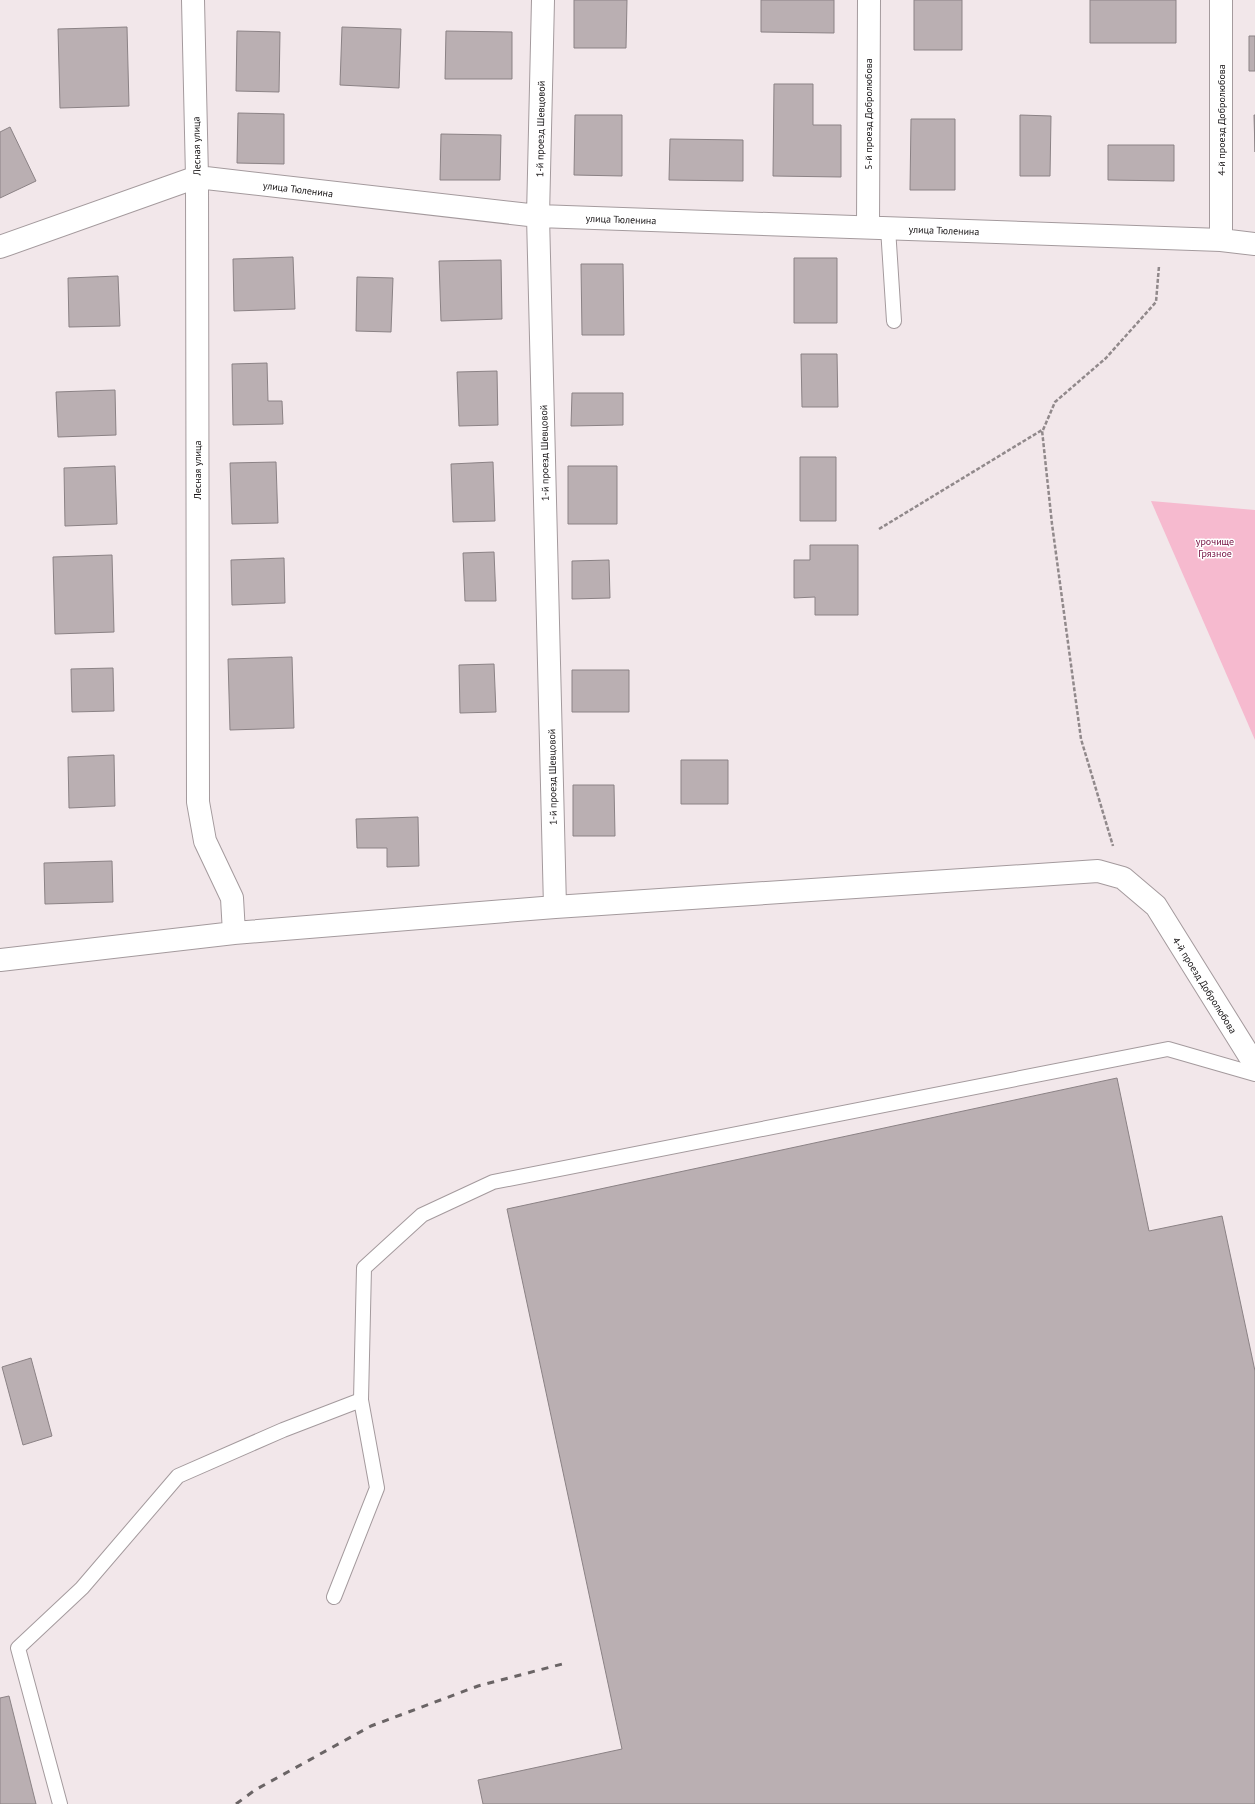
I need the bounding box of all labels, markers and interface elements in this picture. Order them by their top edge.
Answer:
street label: 5-й проезд Добролюбова [862,58,875,170]
street label: 4-й проезд Добролюбова [1215,64,1228,176]
street label: 1-й проезд Шевцовой [533,81,548,177]
street label: Лесная улица [189,116,204,177]
street label: улица Тюленина [262,179,334,200]
street label: улица Тюленина [585,212,657,227]
street label: улица Тюленина [908,223,980,238]
street label: 1-й проезд Шевцовой [537,405,552,501]
street label: Лесная улица [191,440,204,500]
park label: урочище Грязное [1196,535,1234,560]
street label: 1-й проезд Шевцовой [545,729,560,825]
street label: 4-й проезд Добролюбова [1170,935,1240,1036]

